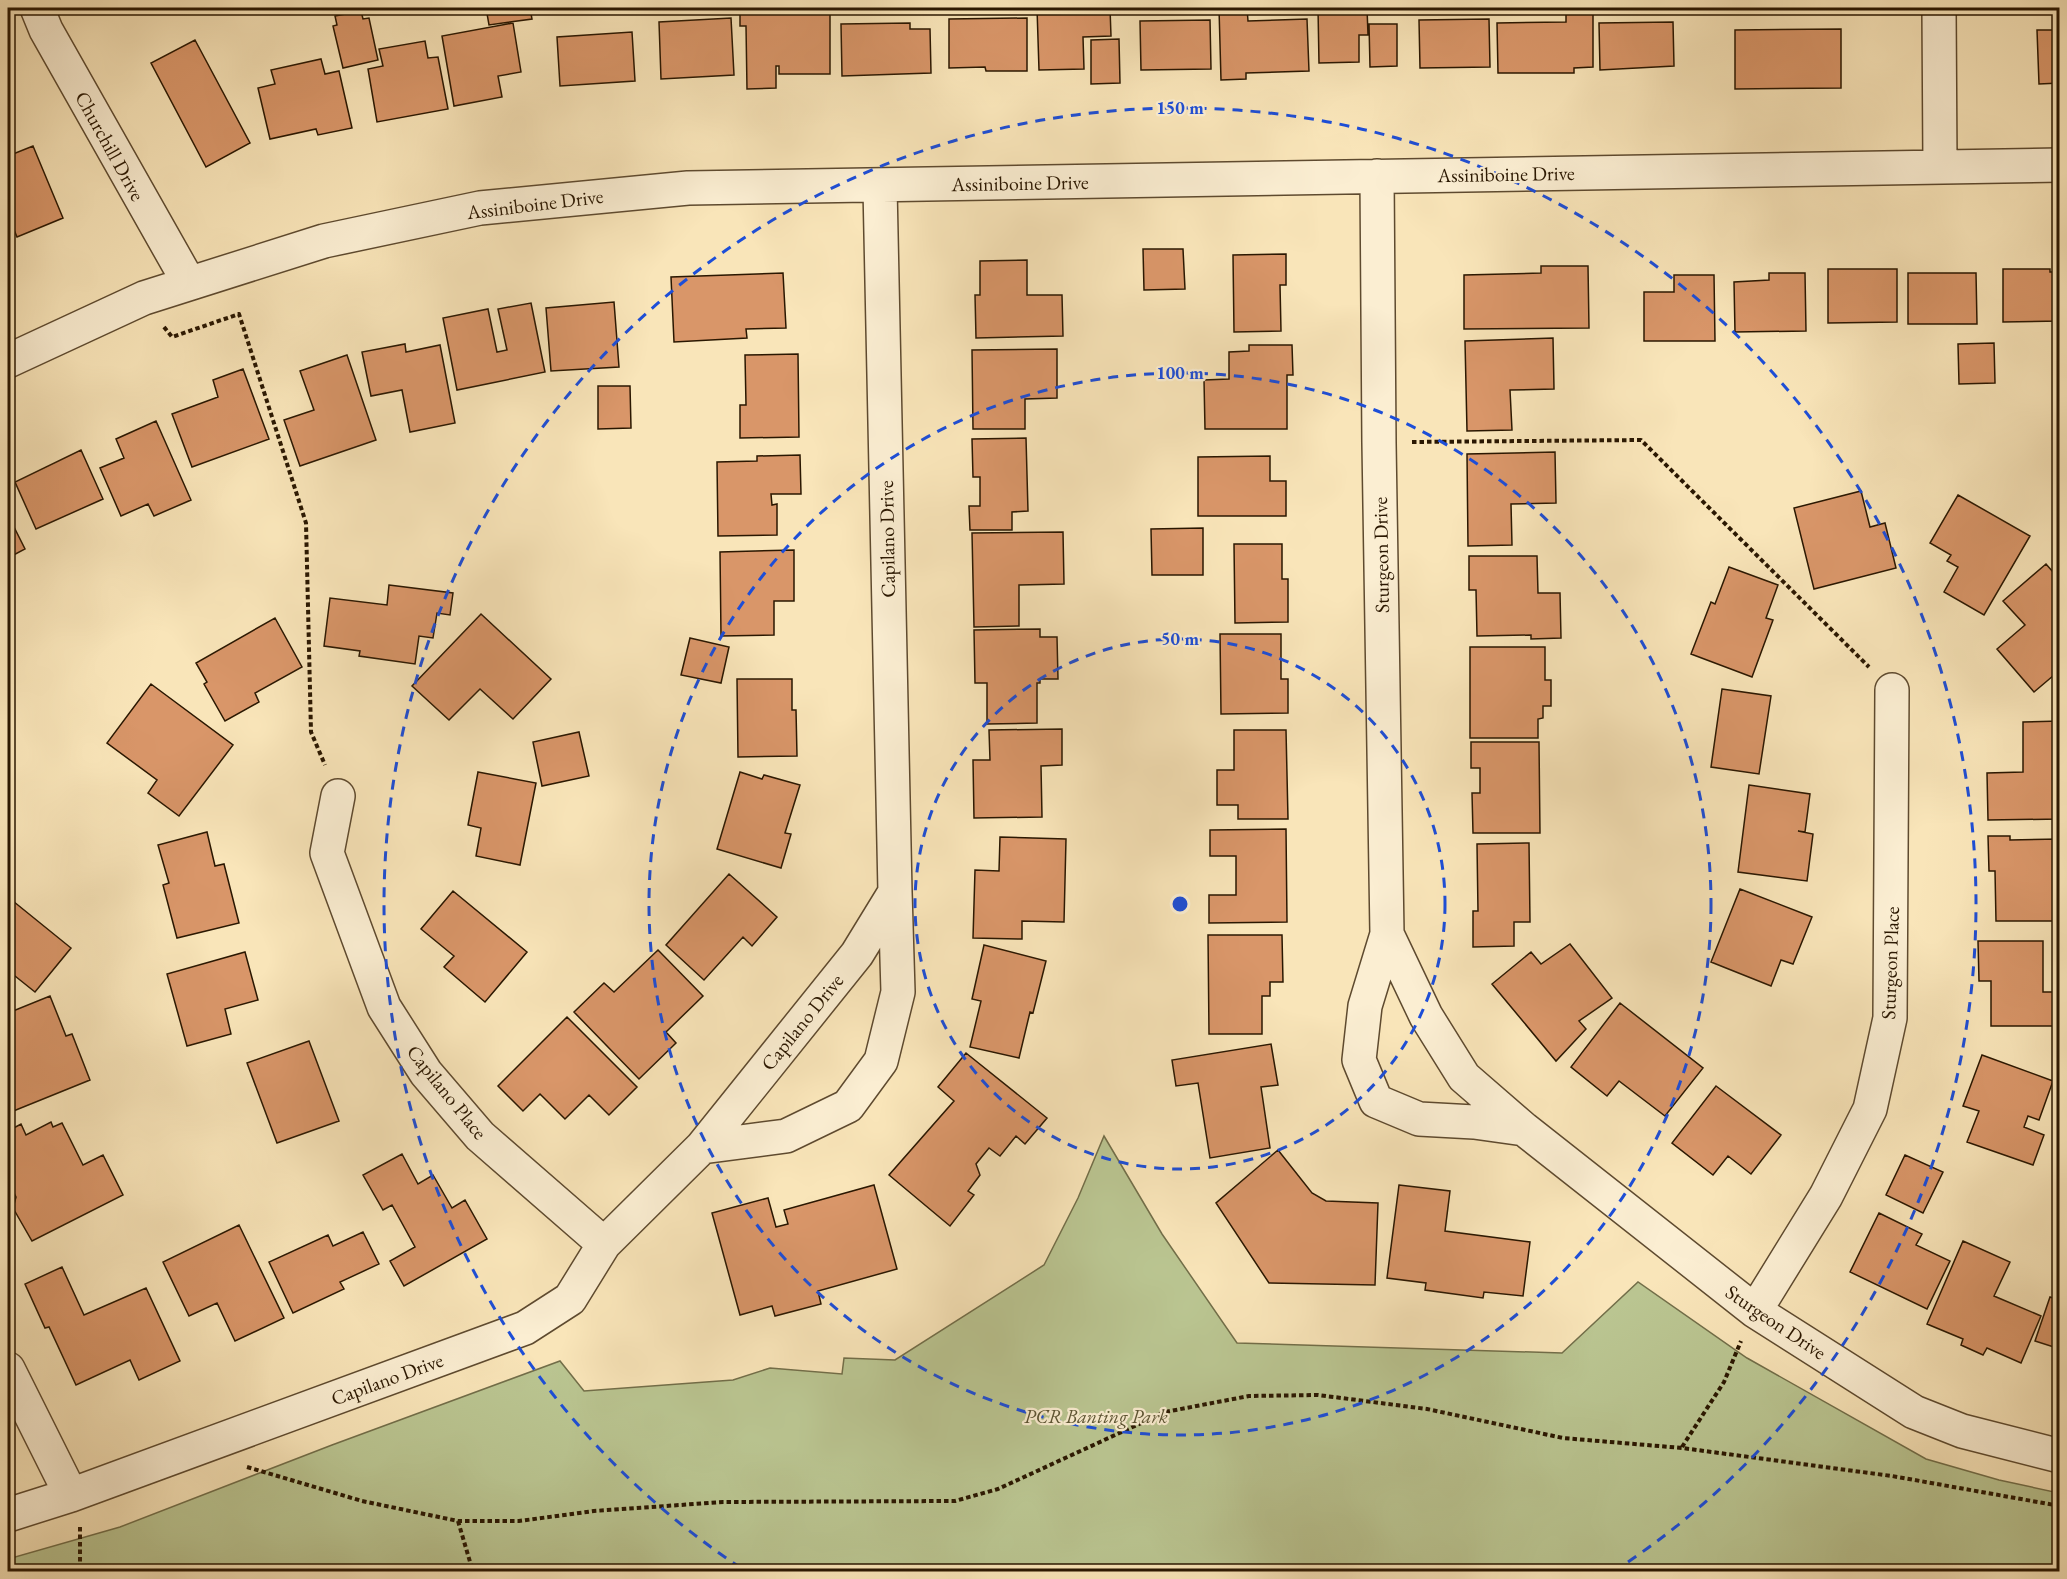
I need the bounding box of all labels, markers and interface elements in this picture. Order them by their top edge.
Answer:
street label: Churchill Drive [69,87,151,206]
text: 150 m [1156,96,1204,119]
street label: Assiniboine Drive [1436,160,1575,188]
street label: Assiniboine Drive [950,169,1089,197]
street label: Assiniboine Drive [464,183,605,225]
text: 100 m [1156,361,1204,384]
street label: Capilano Drive [873,480,901,598]
street label: Sturgeon Drive [1367,496,1395,613]
text: 50 m [1161,627,1199,650]
centre of rings [1170,894,1190,914]
street label: Sturgeon Place [1875,906,1905,1020]
street label: Capilano Drive [755,968,849,1076]
street label: Capilano Place [401,1039,493,1145]
street label: Sturgeon Drive [1721,1279,1832,1365]
street label: Capilano Drive [327,1347,447,1411]
park label: PCR Banting Park [1024,1403,1168,1429]

